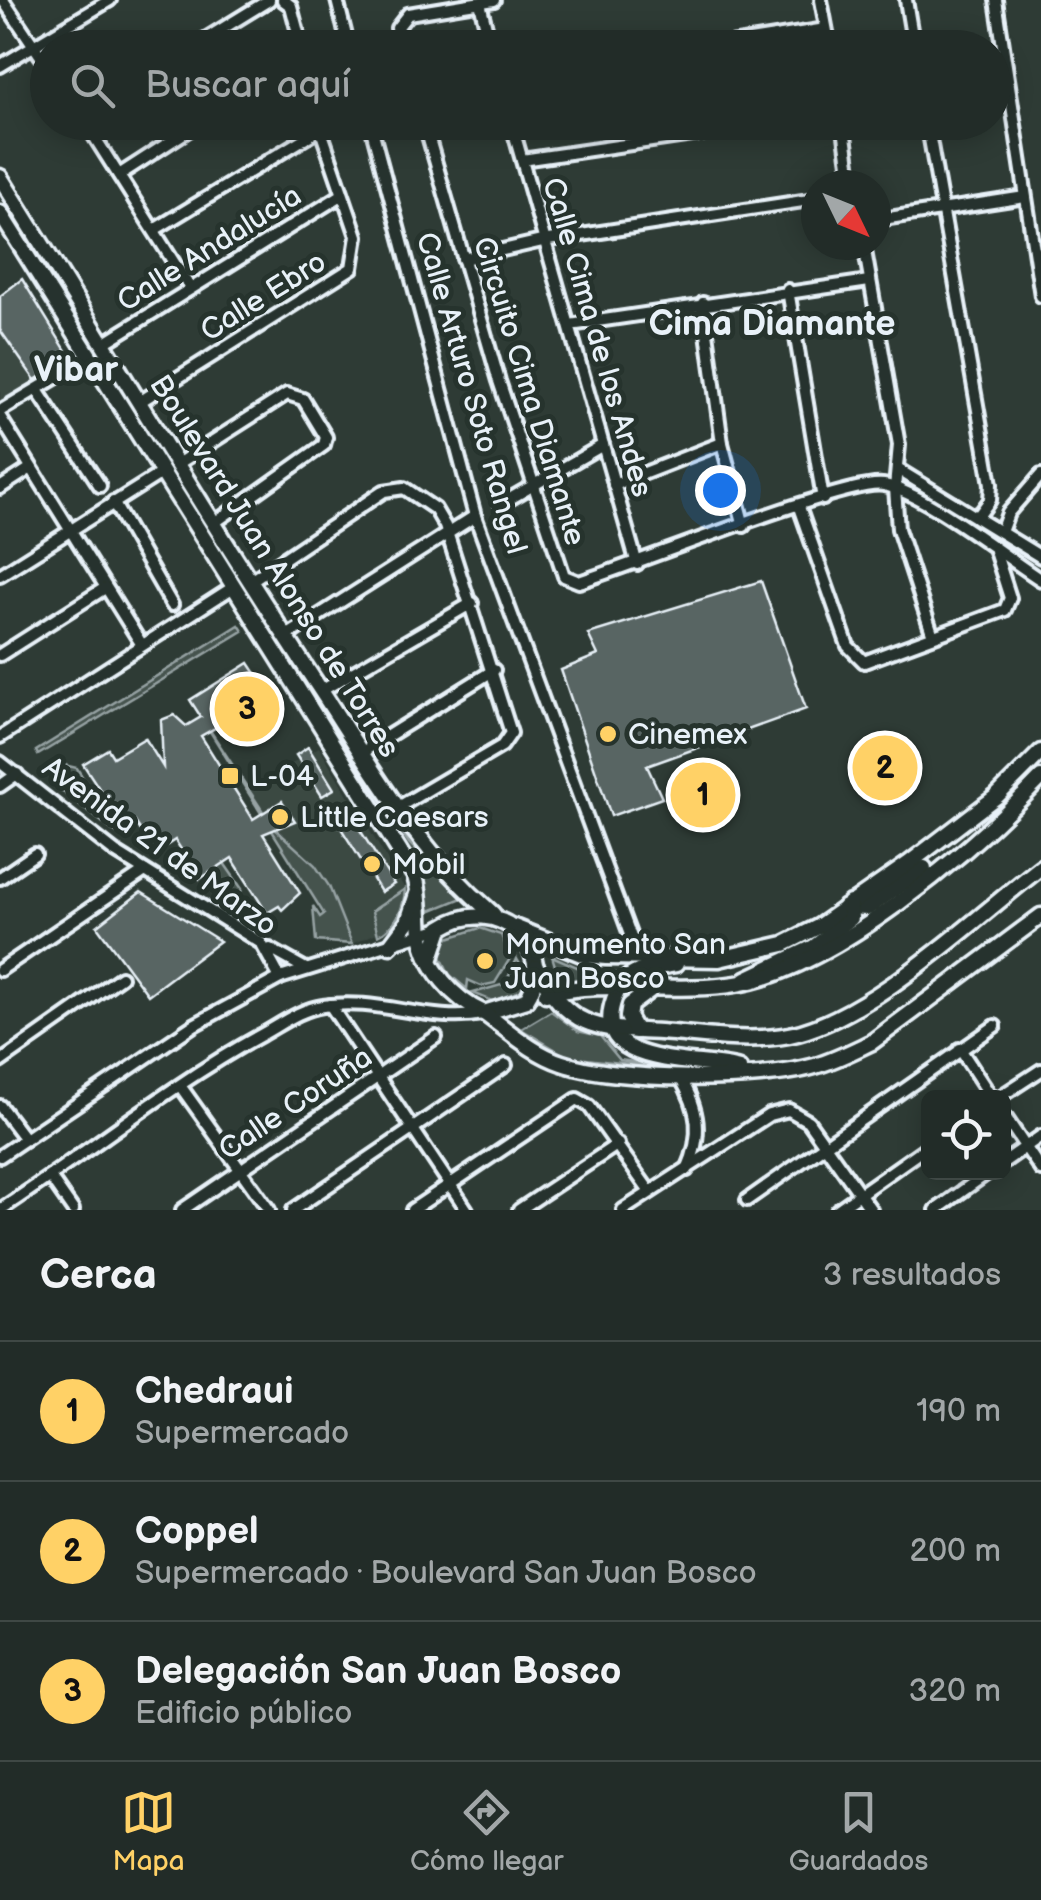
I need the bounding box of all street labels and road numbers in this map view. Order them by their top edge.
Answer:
street label: Calle Cima de los Andes [534,174,660,501]
street label: Calle Andalucía [111,178,308,320]
street label: Calle Arturo Soto Rangel [408,228,534,558]
street label: Circuito Cima Diamante [465,233,593,550]
street label: Calle Ebro [194,244,333,350]
street label: Boulevard Juan Alonso de Torres [141,369,407,764]
street label: Avenida 21 de Marzo [35,750,284,944]
street label: Calle Coruña [212,1039,379,1168]

